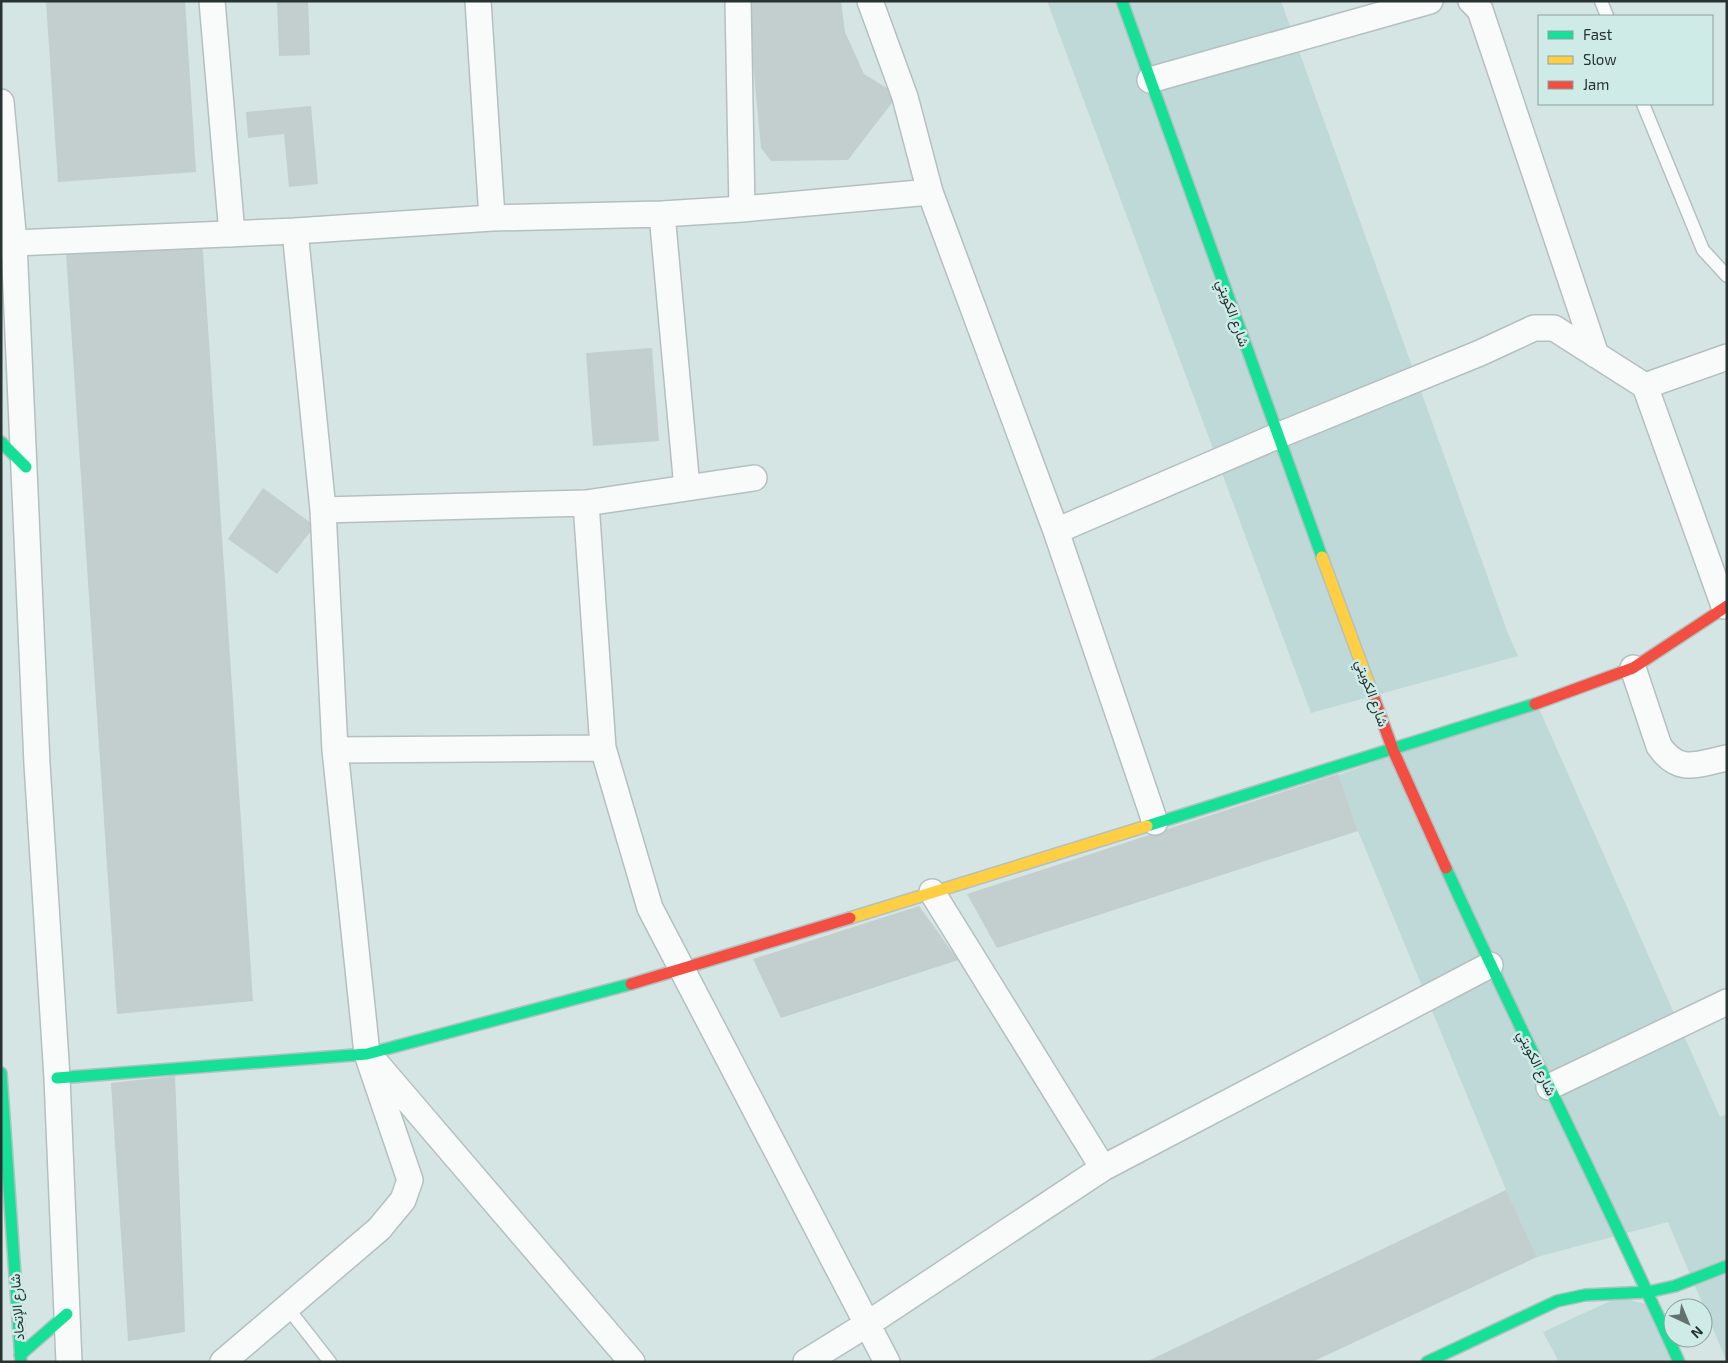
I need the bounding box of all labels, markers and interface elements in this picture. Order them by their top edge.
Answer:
legend [1538,15,1713,105]
text: Fast [1583,25,1613,43]
text: Slow [1583,50,1617,68]
text: Jam [1583,75,1609,93]
street label: شارع الكويتي [1210,277,1253,350]
street label: شارع الكويتي [1349,657,1392,730]
street label: شارع الكويتي [1511,1027,1561,1100]
street label: شارع الإتحاد [6,1273,30,1341]
north arrow [1663,1298,1713,1348]
text: N [1688,1323,1707,1342]

